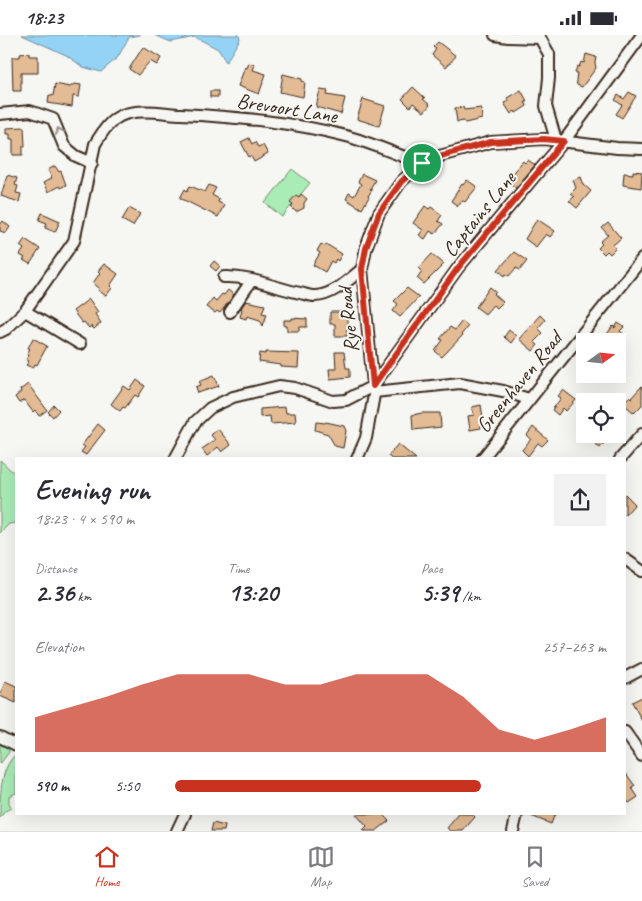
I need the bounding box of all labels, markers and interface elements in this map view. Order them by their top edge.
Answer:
text: 18:23 [25,6,63,30]
street label: Brevoort Lane [235,87,340,129]
one-way arrow [54,127,65,136]
pin [401,142,443,184]
icon: arrive [408,149,436,177]
street label: Captains Lane [437,165,522,262]
street label: Rye Road [331,282,364,354]
street label: Greenhaven Road [470,324,569,438]
north arrow [576,333,626,383]
map controls [576,333,626,443]
button: locate [576,393,626,443]
text: Evening run [35,472,150,507]
button: share [554,474,606,526]
text: 18:23 · 4 × 590 m [35,509,134,529]
text: Distance [35,560,77,577]
text: Time [228,560,249,577]
text: Pace [421,560,443,577]
text: 2.36 [35,577,74,609]
text: 13:20 [228,577,278,609]
text: 5:39 [421,577,459,609]
text: km [74,588,91,605]
text: /km [459,588,481,605]
text: Elevation [35,637,84,657]
text: 257–263 m [543,637,606,657]
text: 590 m [35,776,69,796]
text: 5:50 [115,776,140,796]
tab: Home [93,843,121,890]
tab: Map [307,843,335,890]
tab: Saved [521,843,549,890]

